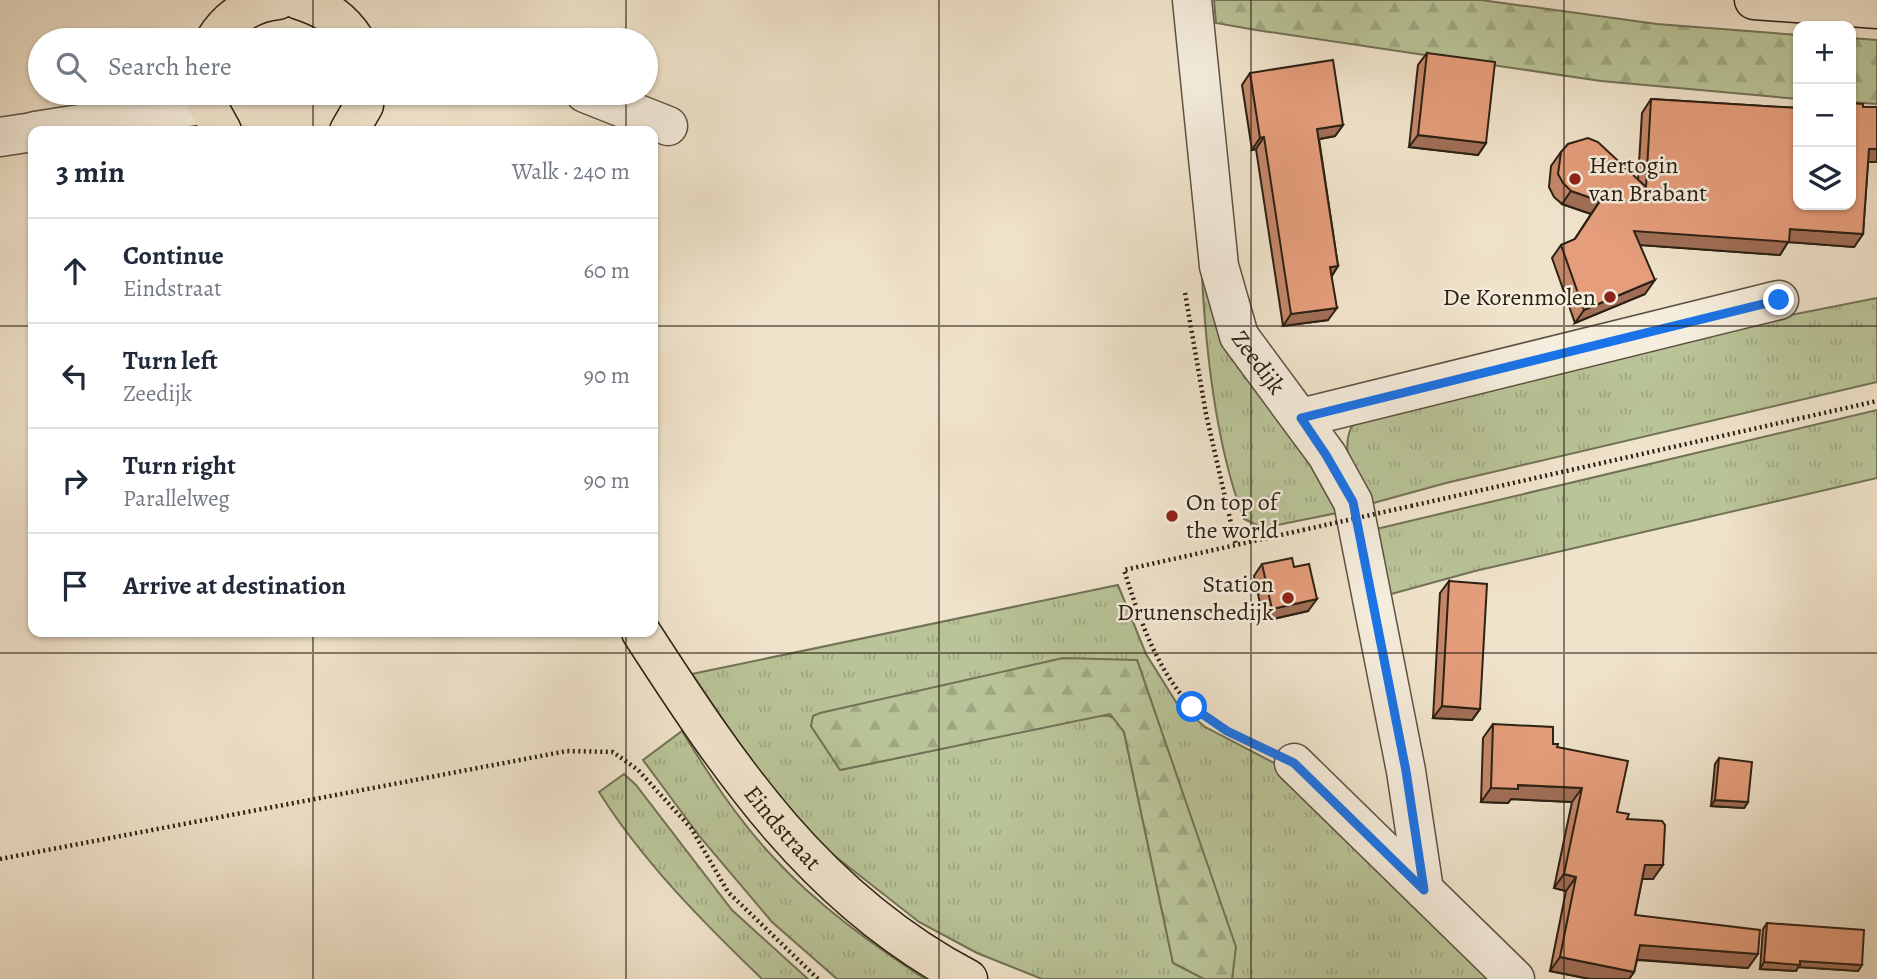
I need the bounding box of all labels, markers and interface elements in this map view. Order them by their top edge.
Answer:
map controls [1793,21,1856,210]
button: + [1793,21,1856,84]
search box [28,28,658,105]
icon: search [52,48,90,86]
text: Search here [108,49,232,84]
button: − [1793,84,1856,147]
button: layers [1793,147,1856,210]
place label: Hertogin van Brabant [1588,149,1707,209]
text: 3 min [56,152,125,192]
text: Walk · 240 m [512,156,630,187]
marker: Hertogin van Brabant [1567,171,1583,187]
text: Continue [123,238,224,273]
icon: ahead [56,252,94,290]
text: 60 m [583,255,630,286]
text: Eindstraat [123,273,222,304]
place label: De Korenmolen [1443,281,1596,313]
route end [1763,284,1794,315]
marker: De Korenmolen [1602,289,1618,305]
street label: Zeedijk [1224,324,1293,401]
text: Turn left [123,343,218,378]
icon: left [56,357,94,395]
text: 90 m [584,360,630,391]
text: Zeedijk [123,378,192,409]
text: Turn right [123,448,236,483]
icon: right [56,462,94,500]
text: 90 m [584,465,630,496]
text: Parallelweg [123,483,230,514]
place label: On top of the world [1186,486,1281,546]
marker: On top of the world [1164,508,1180,524]
icon: arrive [56,567,94,605]
text: Arrive at destination [123,568,346,603]
place label: Station Drunenschedijk [1117,568,1274,628]
marker: Station Drunenschedijk [1280,590,1296,606]
route start [1176,691,1207,722]
street label: Eindstraat [737,779,828,878]

